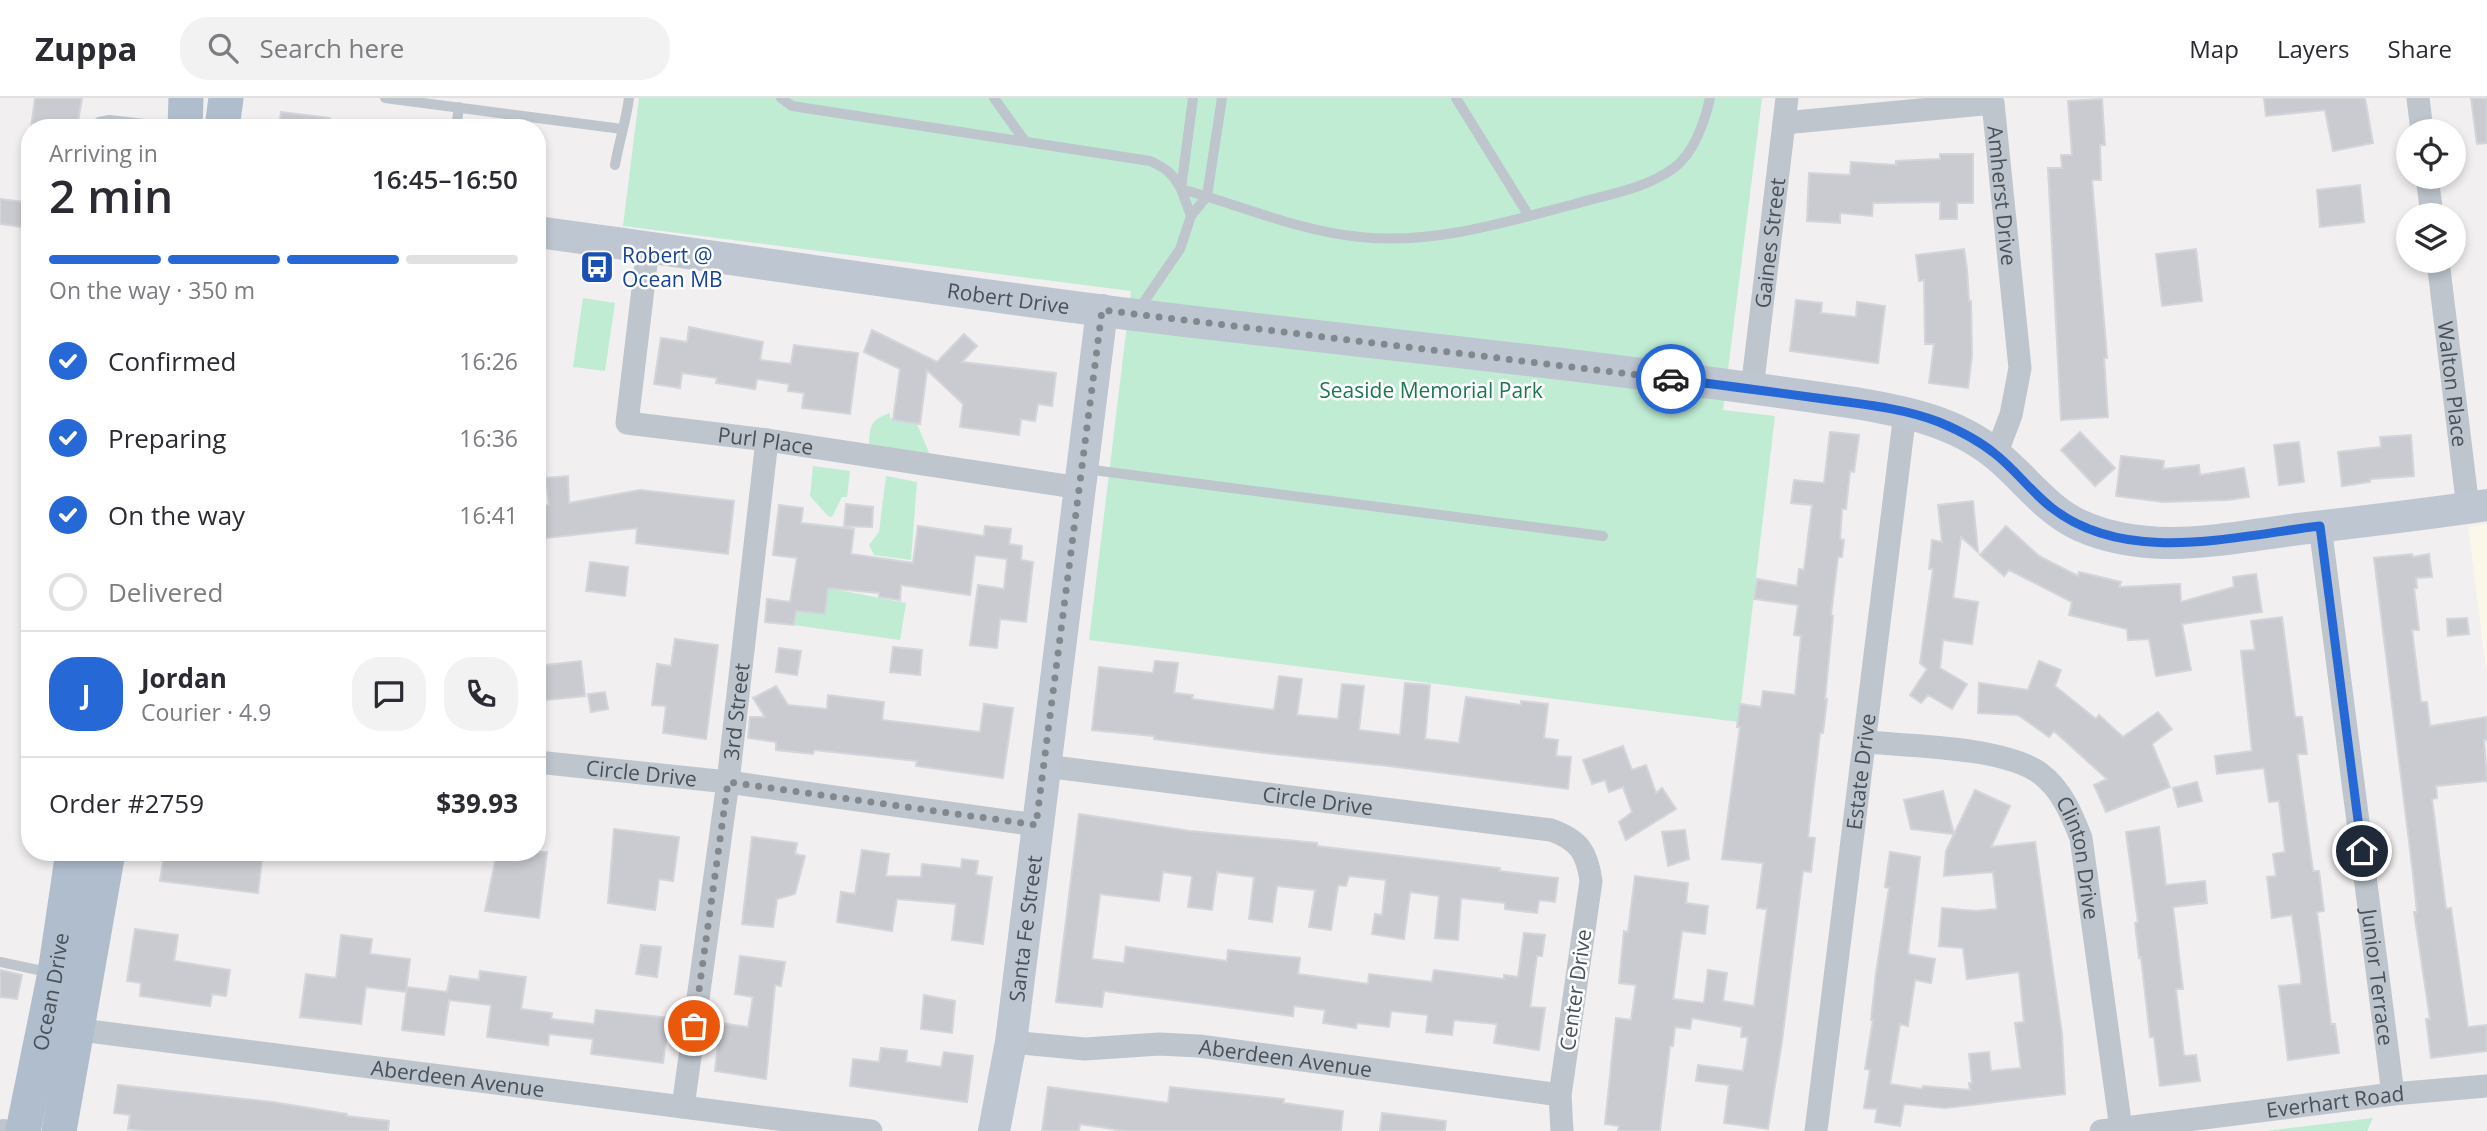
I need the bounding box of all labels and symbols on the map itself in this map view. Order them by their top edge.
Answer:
street label: Amherst Drive [1981,124,2023,267]
street label: Gaines Street [1748,176,1791,310]
place label: Robert @ Ocean MB [622,241,723,293]
bus stop icon: Robert @ Ocean MB [578,248,616,286]
street label: Robert Drive [945,276,1071,320]
street label: Walton Place [2431,320,2474,449]
courier [1636,344,1706,414]
park label: Seaside Memorial Park [1319,376,1543,404]
street label: Purl Place [716,420,815,461]
street label: 3rd Street [717,661,755,762]
street label: Estate Drive [1839,712,1882,832]
street label: Circle Drive [585,753,698,793]
street label: Circle Drive [1261,780,1375,821]
street label: Clinton Drive [2050,791,2106,921]
pin [2332,821,2392,881]
street label: Santa Fe Street [1002,854,1048,1003]
street label: Junior Terrace [2355,905,2401,1047]
street label: Center Drive [1553,927,1597,1053]
street label: Ocean Drive [26,931,75,1053]
pin [664,996,724,1056]
street label: Aberdeen Avenue [1197,1032,1374,1083]
street label: Aberdeen Avenue [369,1053,546,1103]
street label: Everhart Road [2265,1079,2405,1124]

